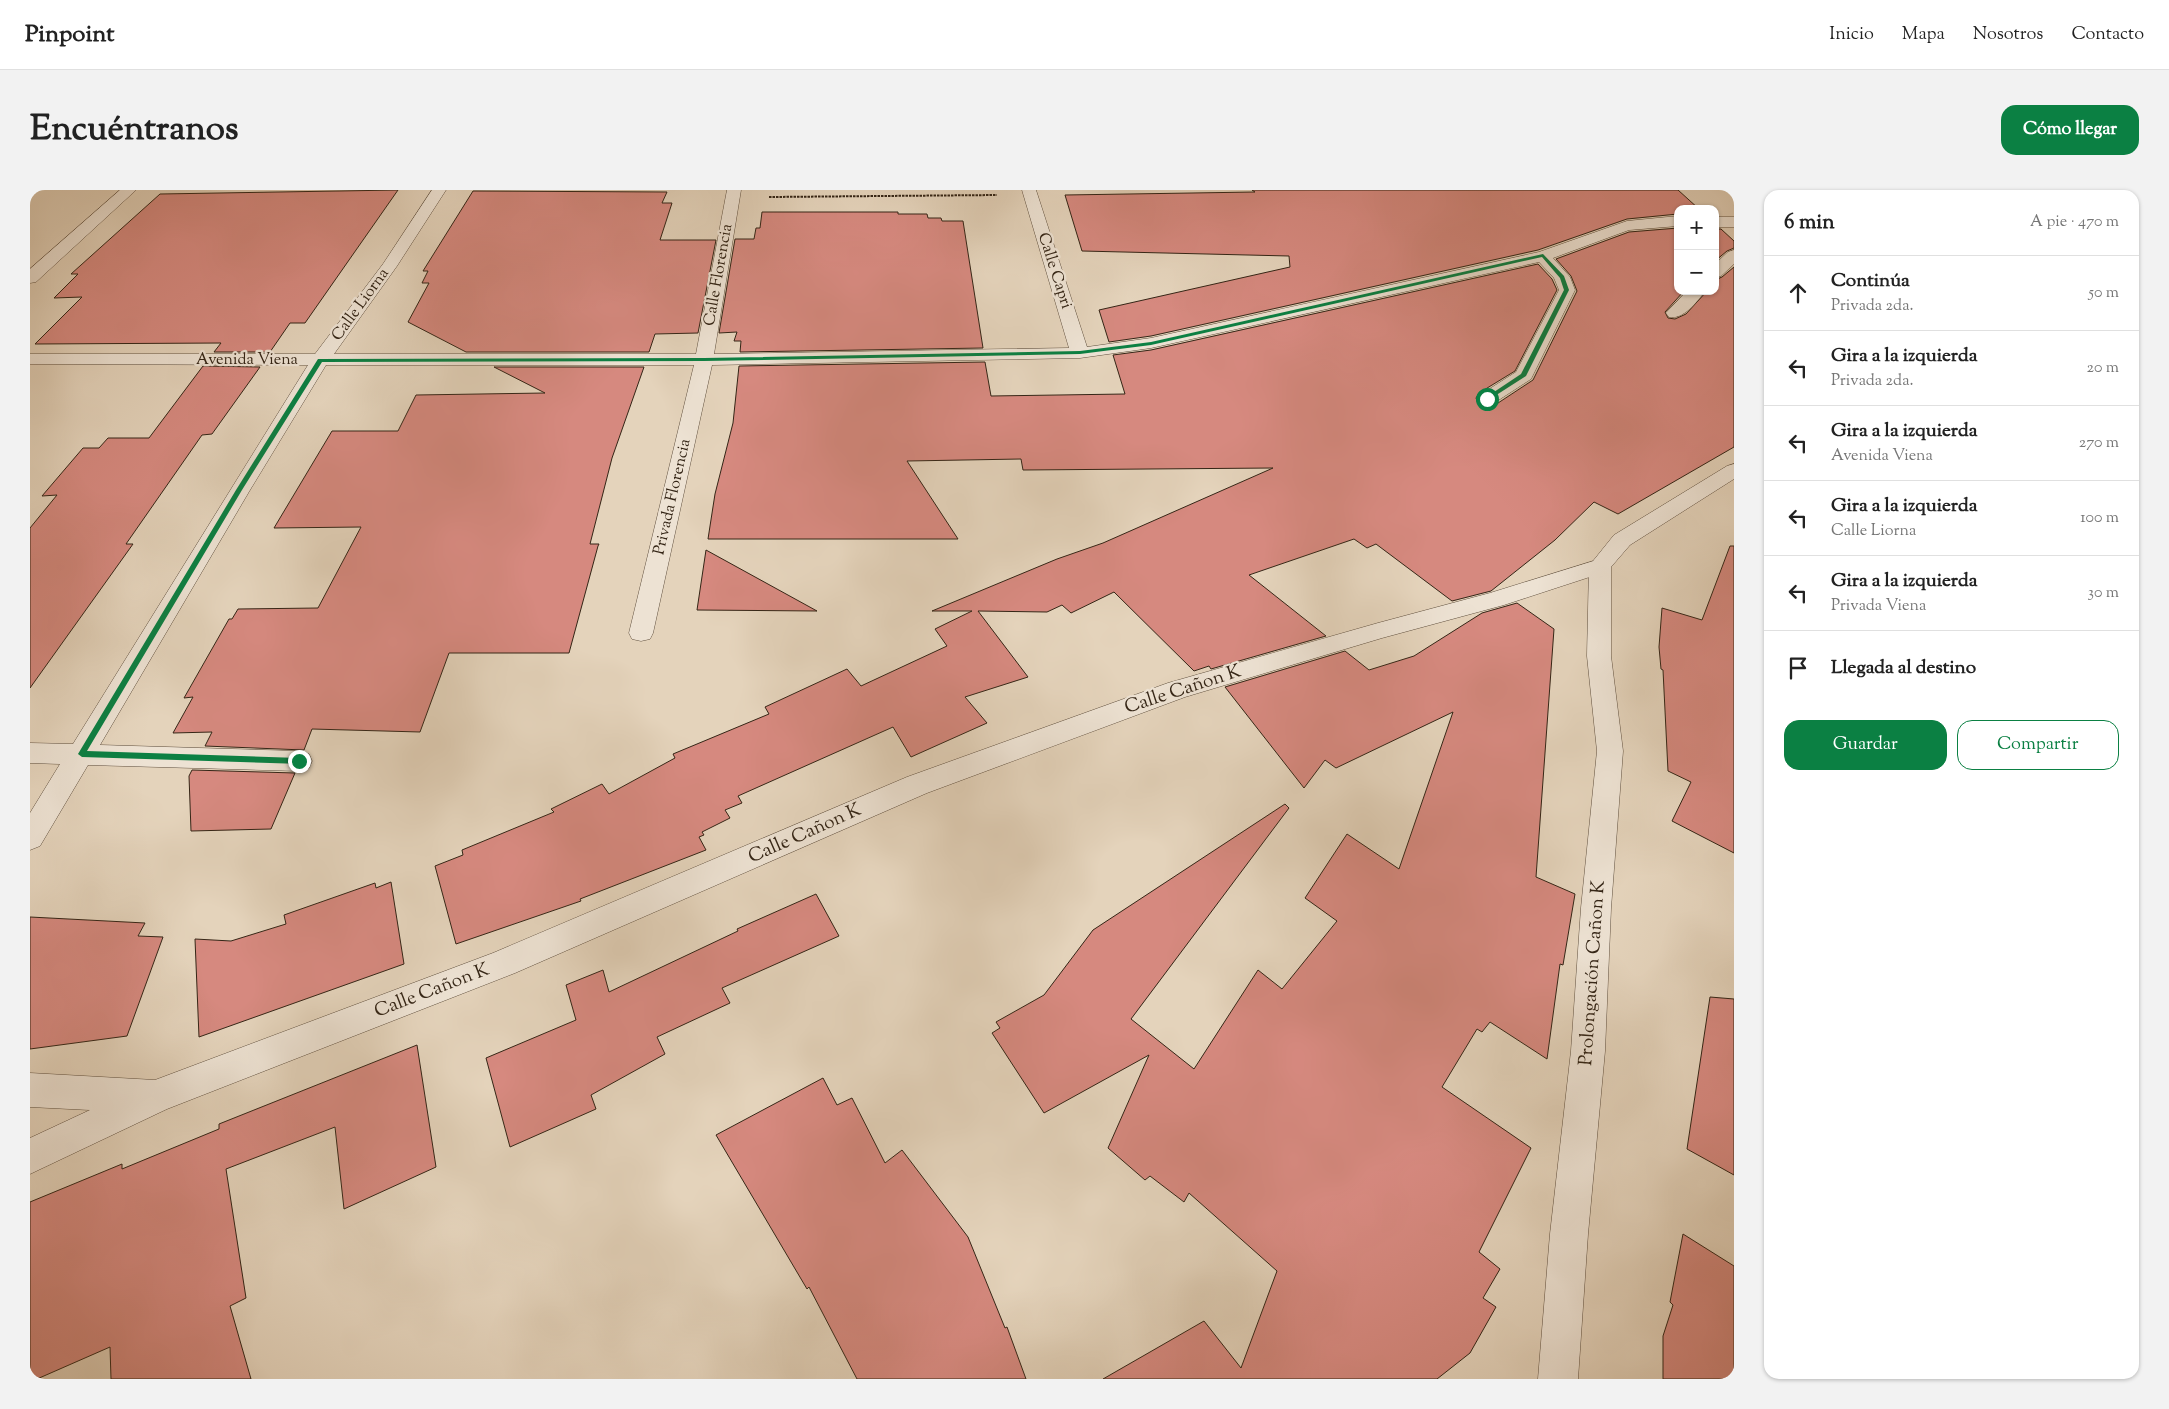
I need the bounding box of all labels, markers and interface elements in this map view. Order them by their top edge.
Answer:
text: Pinpoint [25,18,114,52]
text: Inicio [1829,22,1874,48]
text: Mapa [1902,22,1945,48]
text: Nosotros [1973,22,2043,48]
text: Contacto [2071,22,2144,48]
text: Encuéntranos [30,105,239,156]
button: Cómo llegar [2001,105,2139,155]
map controls [1674,205,1719,295]
button: + [1674,205,1719,250]
text: 6 min [1784,208,1835,238]
text: A pie · 470 m [2030,211,2119,234]
street label: Calle Florencia [699,221,739,328]
street label: Calle Capri [1031,230,1077,313]
button: − [1674,250,1719,295]
street label: Calle Liorna [327,263,396,346]
text: Continúa [1831,268,1910,295]
icon: ahead [1784,279,1812,307]
text: 50 m [2088,282,2119,305]
text: Privada 2da. [1831,295,1914,318]
text: Gira a la izquierda [1831,343,1977,370]
street label: Avenida Viena [196,349,299,372]
icon: left [1784,354,1812,382]
text: 20 m [2086,357,2119,380]
text: Privada 2da. [1831,370,1914,393]
route start [1476,388,1499,411]
text: Gira a la izquierda [1831,418,1977,445]
icon: left [1784,429,1812,457]
text: 270 m [2079,432,2119,455]
street label: Privada Florencia [648,436,698,557]
text: Avenida Viena [1831,445,1933,468]
text: Gira a la izquierda [1831,493,1977,520]
icon: left [1784,504,1812,532]
text: 100 m [2080,507,2119,530]
text: Calle Liorna [1831,520,1916,543]
text: Gira a la izquierda [1831,568,1977,595]
icon: left [1784,579,1812,607]
text: 30 m [2088,582,2119,605]
text: Privada Viena [1831,595,1926,618]
icon: arrive [1784,654,1812,682]
text: Llegada al destino [1831,655,1976,682]
street label: Calle Cañon K [1121,658,1245,722]
button: Guardar [1784,720,1947,770]
button: Compartir [1957,720,2119,770]
route end [288,750,311,773]
street label: Calle Cañon K [744,797,866,871]
street label: Prolongación Cañon K [1573,879,1613,1067]
street label: Calle Cañon K [370,957,494,1025]

